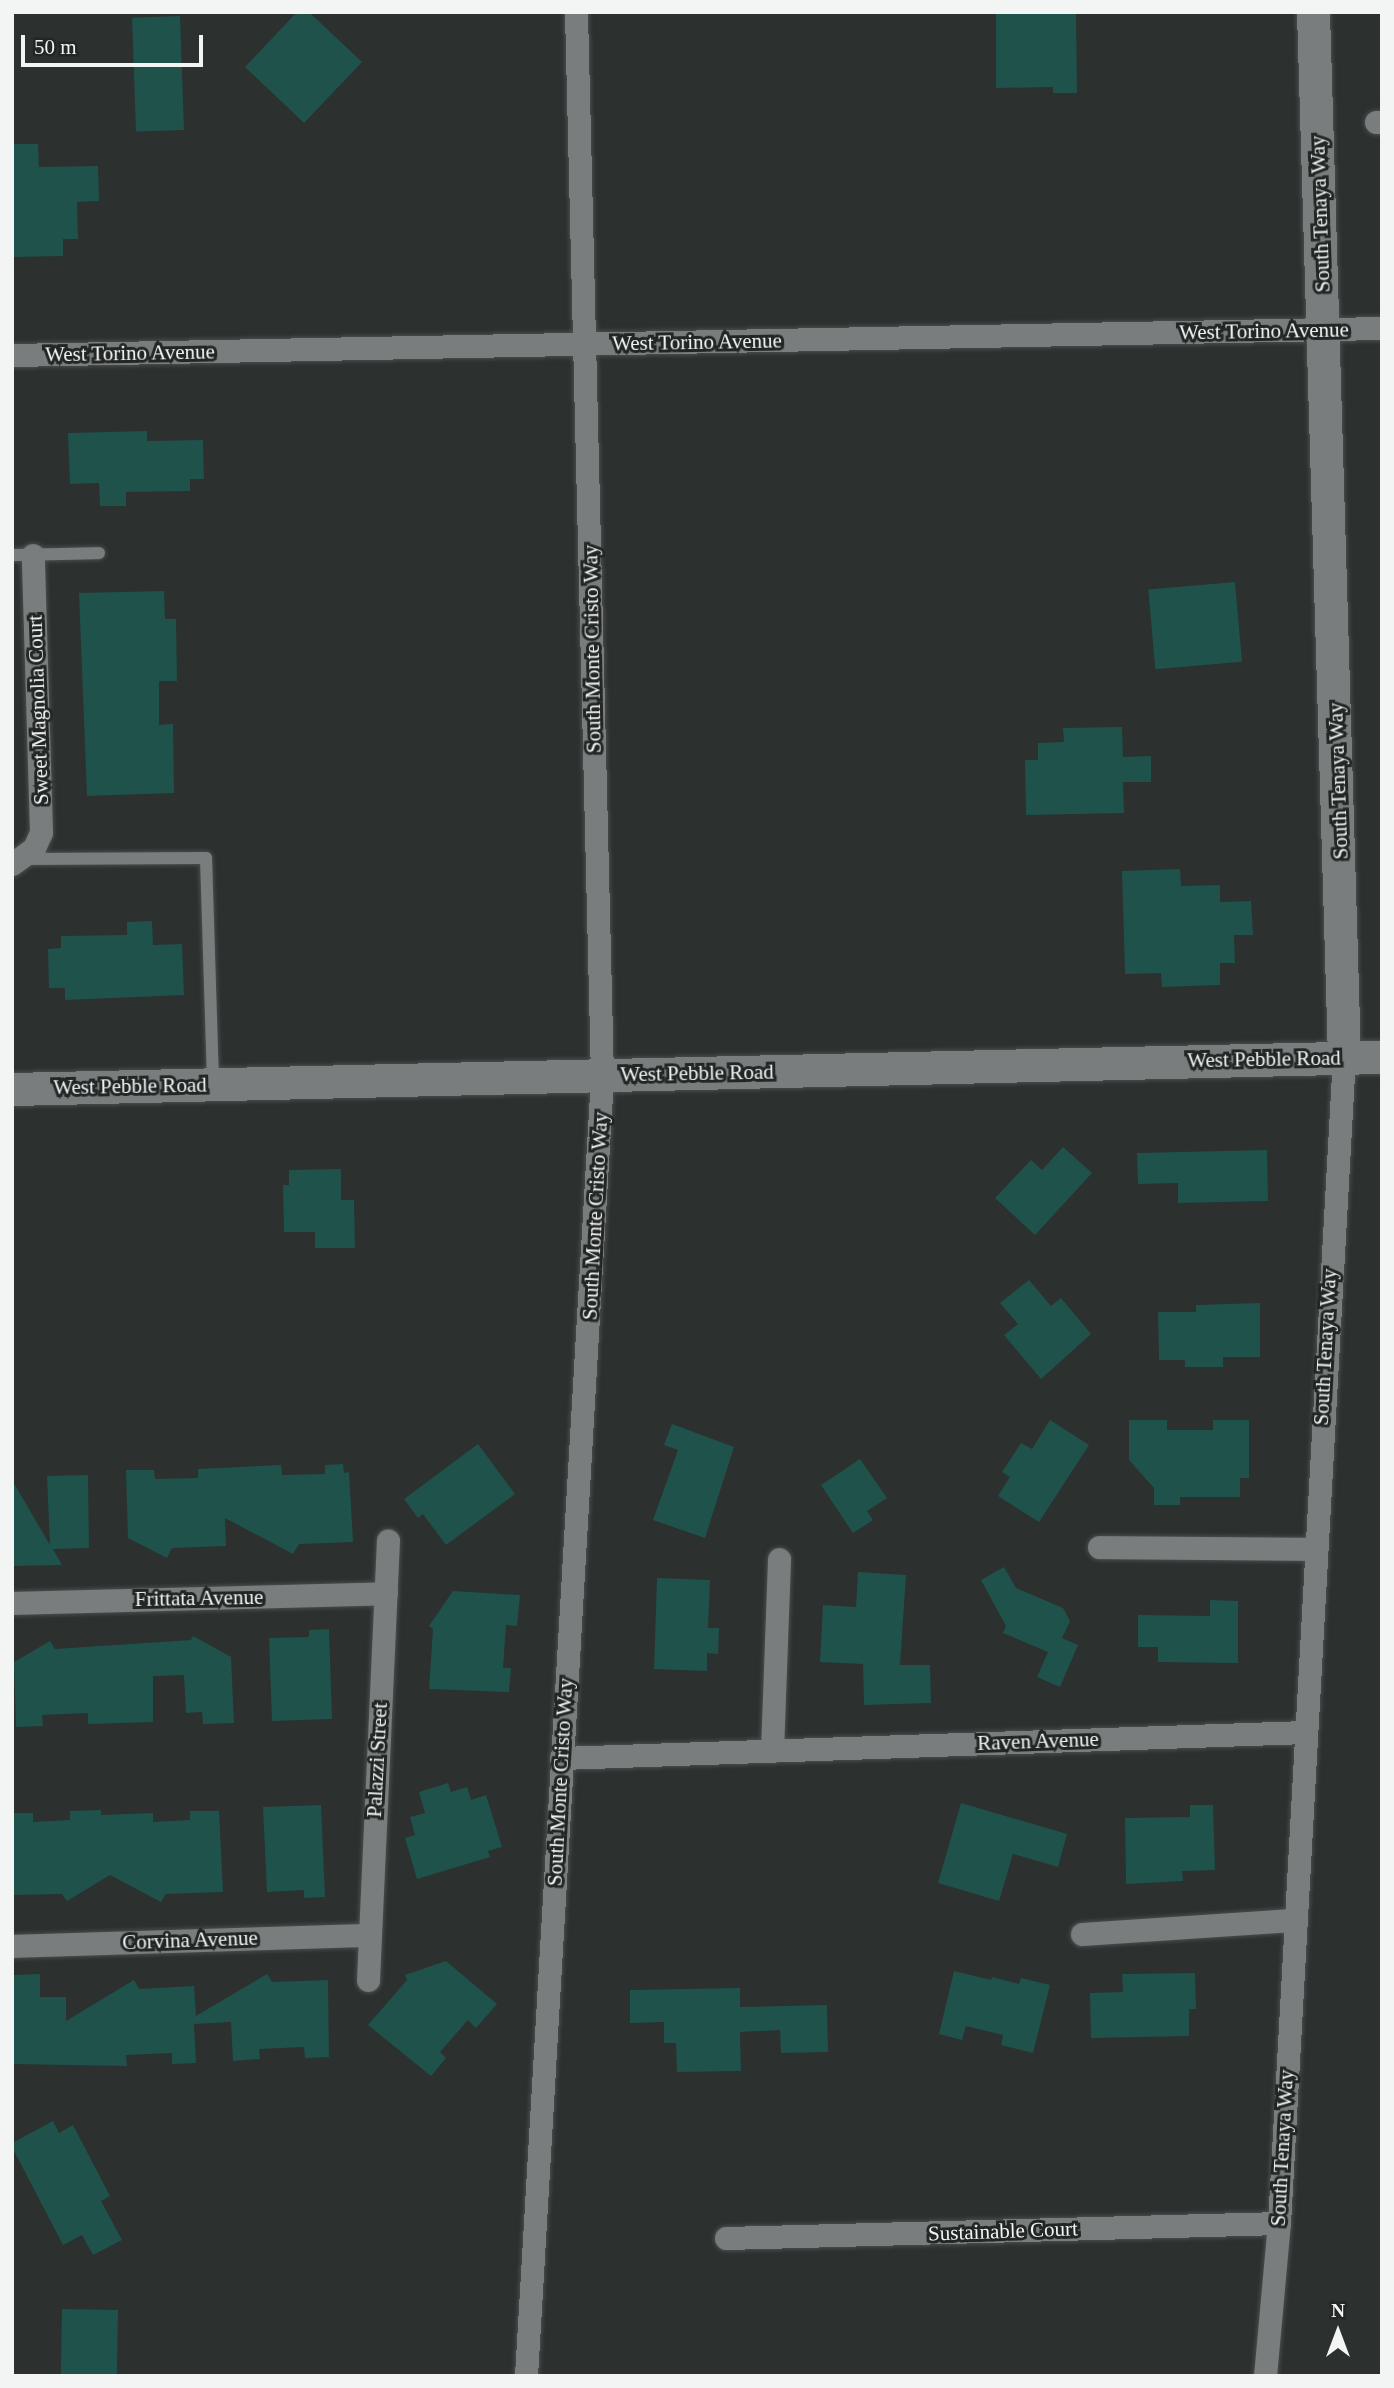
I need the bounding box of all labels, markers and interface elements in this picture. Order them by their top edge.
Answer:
scale bar [24,21,206,65]
text: 50 m [34,35,77,59]
street label: South Tenaya Way [1305,135,1335,293]
street label: West Torino Avenue [1178,317,1350,345]
street label: West Torino Avenue [611,328,783,356]
street label: West Torino Avenue [44,339,216,367]
street label: South Monte Cristo Way [578,544,606,754]
street label: Sweet Magnolia Court [22,615,54,805]
street label: South Tenaya Way [1323,702,1353,860]
street label: West Pebble Road [1187,1045,1341,1073]
street label: West Pebble Road [620,1059,774,1087]
street label: West Pebble Road [53,1072,207,1100]
street label: South Monte Cristo Way [577,1111,613,1321]
street label: South Tenaya Way [1308,1268,1342,1426]
street label: Frittata Avenue [134,1584,264,1612]
street label: South Monte Cristo Way [542,1677,578,1887]
street label: Palazzi Street [361,1702,393,1818]
street label: Raven Avenue [976,1726,1100,1756]
street label: Corvina Avenue [121,1925,259,1955]
street label: South Tenaya Way [1265,2069,1299,2227]
street label: Sustainable Court [928,2216,1078,2246]
north arrow [1303,2297,1373,2367]
text: N [1331,2300,1345,2321]

